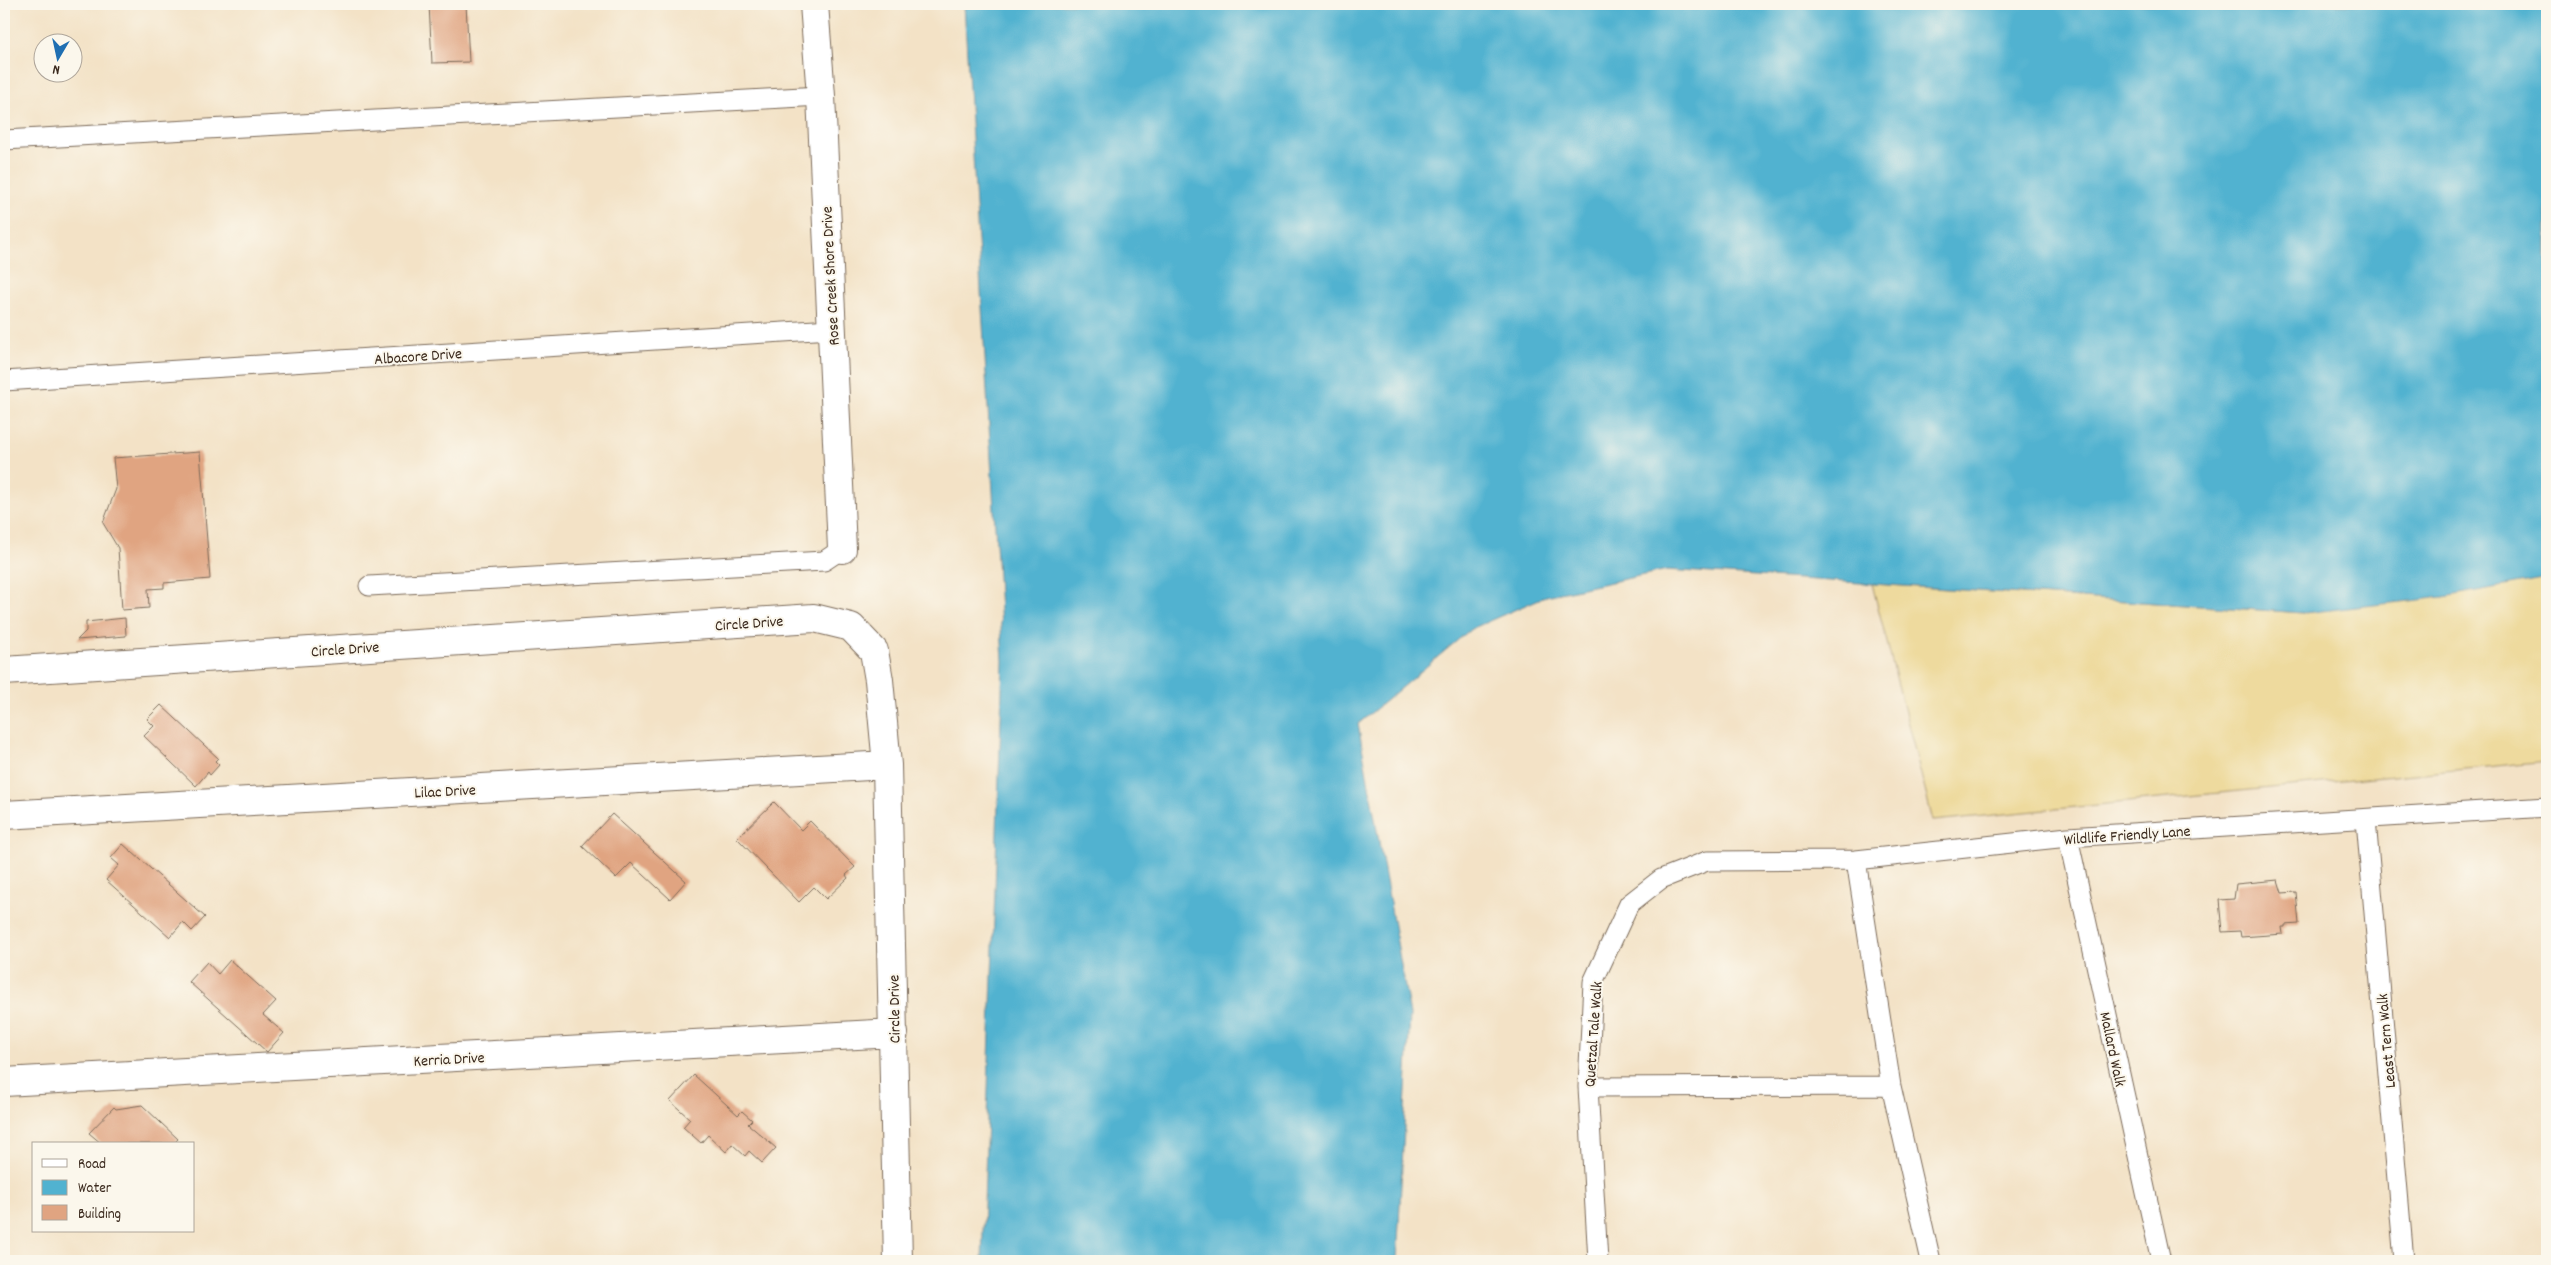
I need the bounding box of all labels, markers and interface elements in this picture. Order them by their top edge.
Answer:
north arrow [32,32,82,82]
text: N [51,58,61,79]
street label: Rose Creek Shore Drive [816,206,847,346]
street label: Albacore Drive [373,343,463,372]
street label: Circle Drive [714,611,784,638]
street label: Circle Drive [310,637,380,664]
street label: Lilac Drive [414,779,477,806]
street label: Wildlife Friendly Lane [2063,821,2191,852]
street label: Circle Drive [883,974,908,1043]
street label: Quetzal Tale Walk [1579,981,1610,1088]
street label: Least Tern Walk [2372,993,2403,1089]
street label: Mallard Walk [2092,1010,2131,1089]
street label: Kerria Drive [413,1047,485,1074]
legend [32,1142,195,1232]
text: Road [78,1154,106,1176]
text: Water [78,1178,112,1200]
text: Building [78,1204,121,1226]

